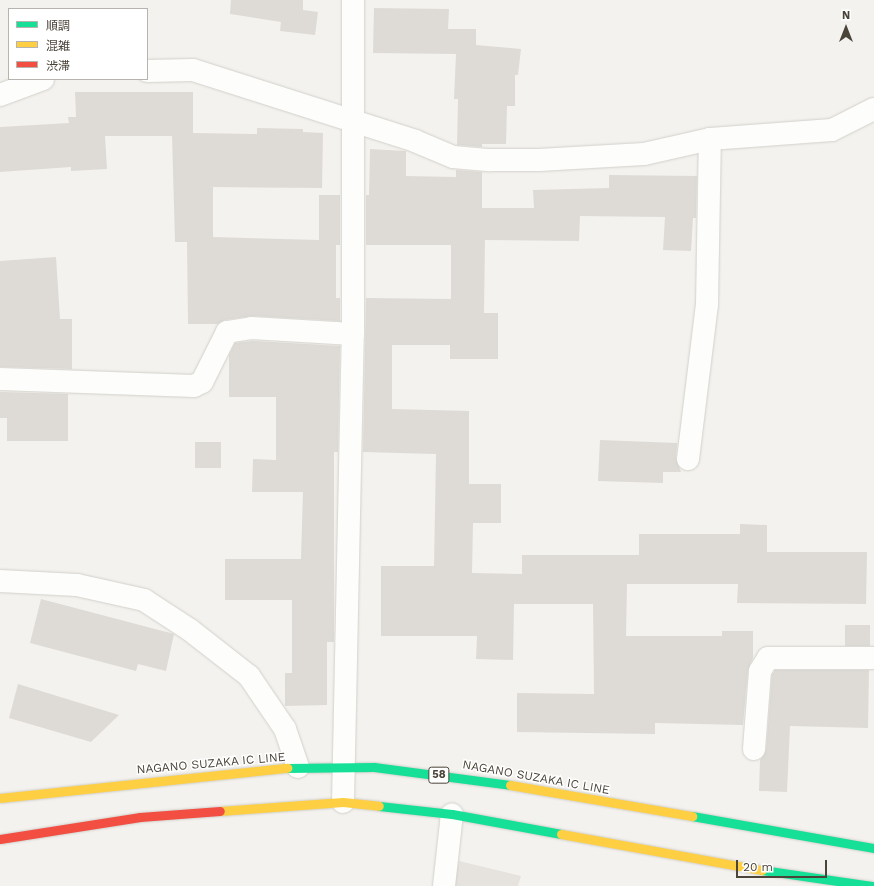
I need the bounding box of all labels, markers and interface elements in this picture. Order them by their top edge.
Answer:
legend [8,8,148,80]
north arrow [826,8,866,48]
text: N [842,9,850,22]
text: 順調 [46,19,70,33]
text: 混雑 [46,39,70,53]
text: 渋滞 [46,59,70,73]
street label: NAGANO SUZAKA IC LINE [136,750,286,778]
street label: NAGANO SUZAKA IC LINE [461,758,611,798]
road number: 58 [428,766,450,784]
scale bar [738,852,829,878]
text: 20 m [743,860,773,874]

